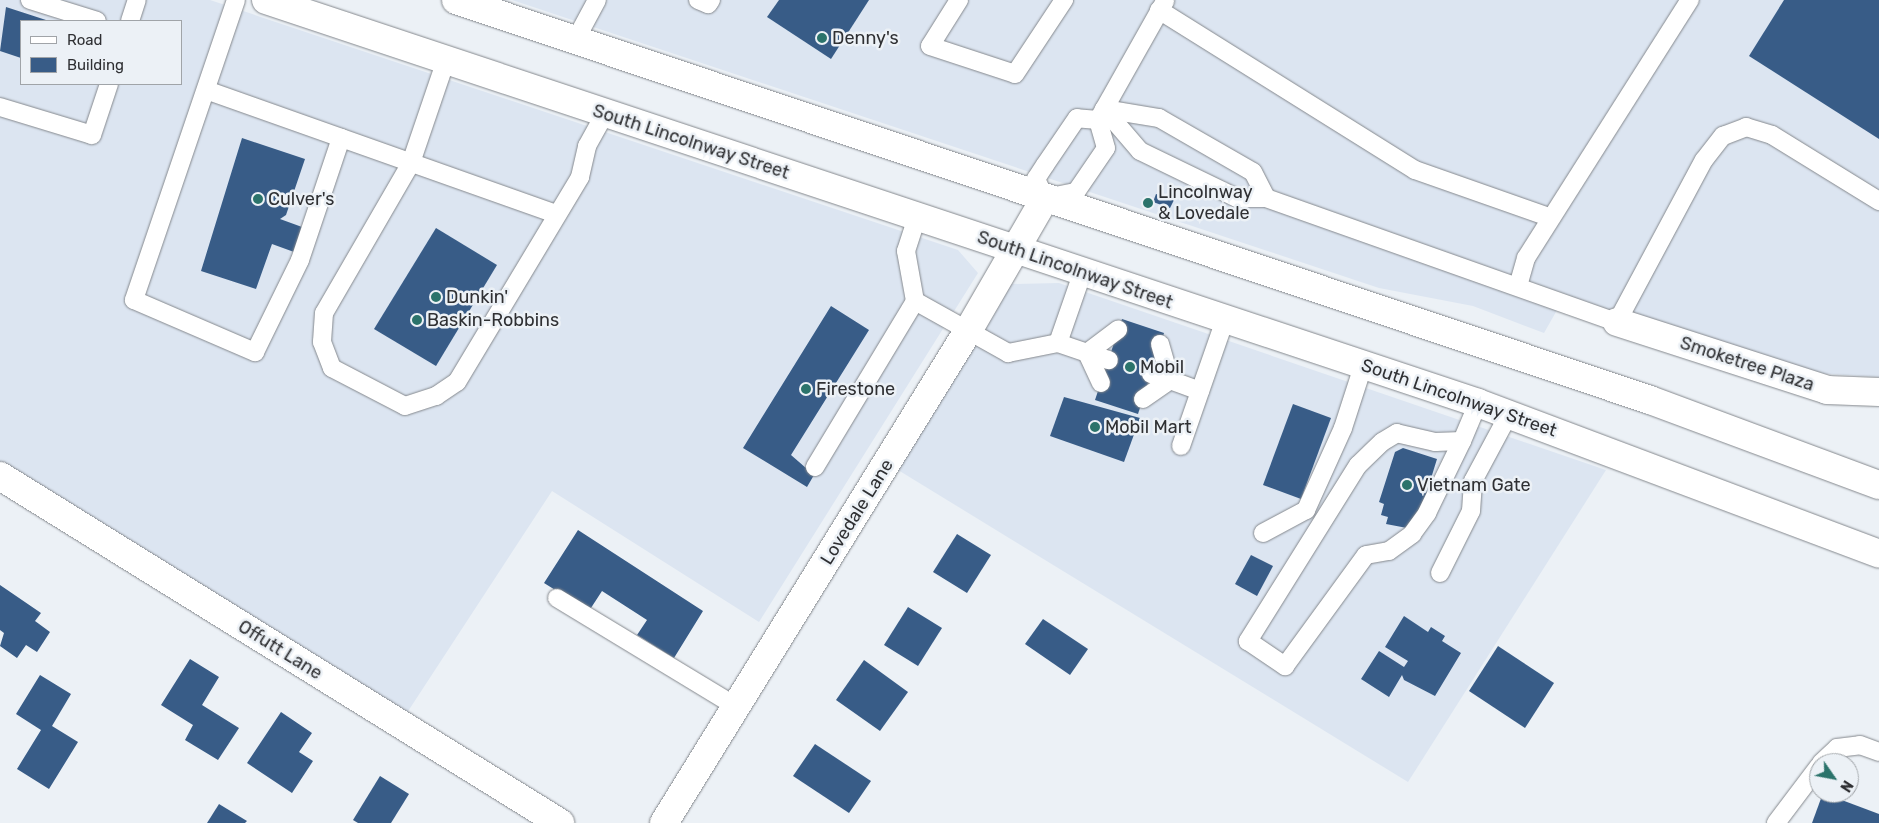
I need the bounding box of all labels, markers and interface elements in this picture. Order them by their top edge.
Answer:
legend [20,20,182,85]
place label: Denny's [832,27,899,49]
text: Road [67,31,103,49]
marker: Denny's [816,32,828,44]
text: Building [67,56,124,74]
street label: South Lincolnway Street [590,100,792,184]
place label: Lincolnway & Lovedale [1158,182,1253,224]
place label: Culver's [268,188,334,210]
marker: Culver's [252,193,264,205]
marker: Lincolnway & Lovedale [1142,197,1154,209]
street label: South Lincolnway Street [974,226,1176,314]
place label: Dunkin' [446,286,508,308]
marker: Dunkin' [430,291,442,303]
place label: Baskin-Robbins [427,309,559,331]
marker: Baskin-Robbins [411,314,423,326]
street label: Smoketree Plaza [1677,332,1817,396]
street label: South Lincolnway Street [1358,354,1560,442]
place label: Mobil [1140,356,1184,378]
marker: Mobil [1124,361,1136,373]
place label: Firestone [816,378,895,400]
marker: Firestone [800,383,812,395]
place label: Mobil Mart [1105,416,1192,438]
marker: Mobil Mart [1089,421,1101,433]
street label: Lovedale Lane [816,455,898,569]
place label: Vietnam Gate [1417,474,1531,496]
marker: Vietnam Gate [1401,479,1413,491]
street label: Offutt Lane [234,616,326,684]
north arrow [1809,753,1859,803]
text: N [1836,777,1856,795]

